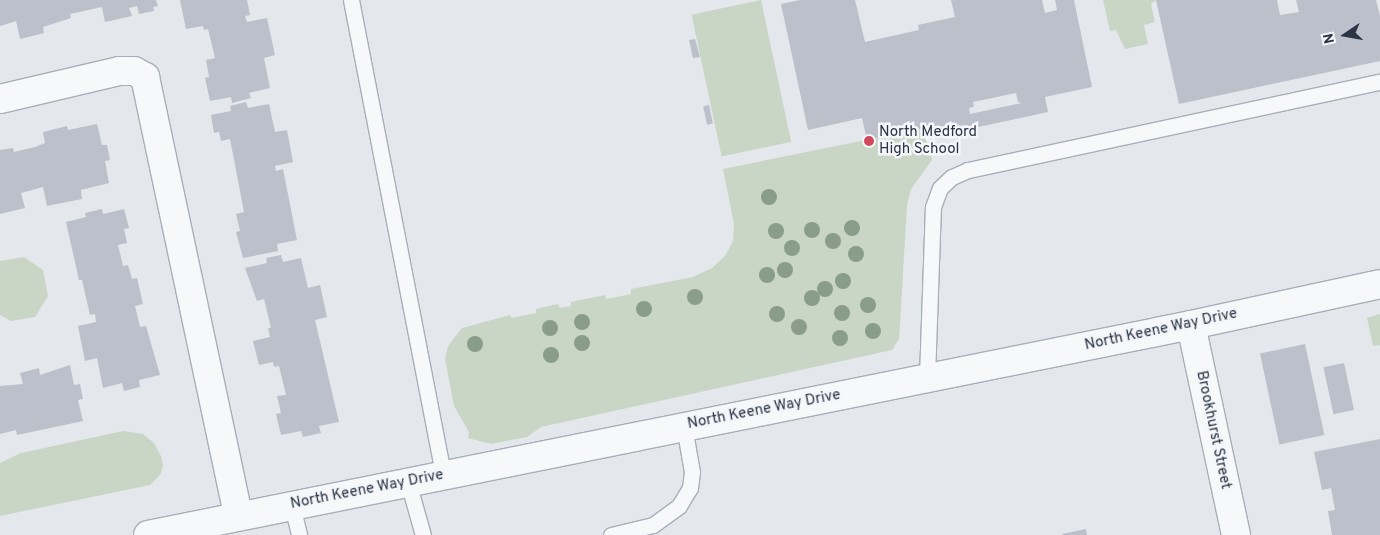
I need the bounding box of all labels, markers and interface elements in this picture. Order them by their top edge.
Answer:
north arrow [1320,10,1370,60]
text: N [1320,32,1339,45]
place label: North Medford High School [879,123,977,158]
marker: North Medford High School [863,135,875,147]
street label: North Keene Way Drive [1083,305,1239,355]
street label: Brookhurst Street [1192,369,1234,491]
street label: North Keene Way Drive [686,386,842,434]
street label: North Keene Way Drive [289,466,445,514]

